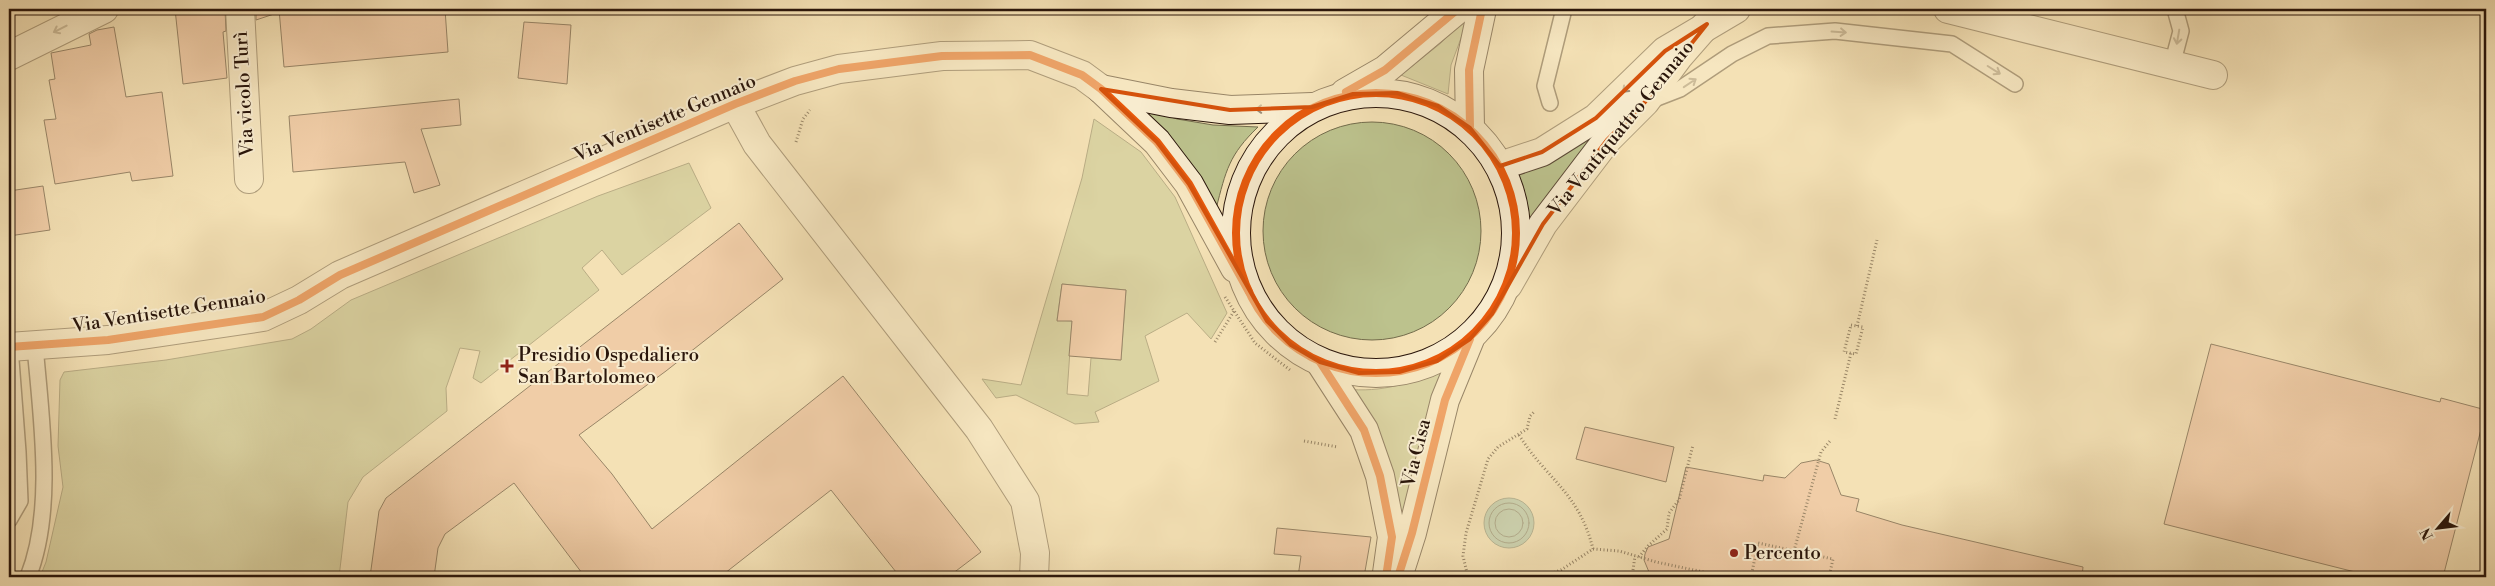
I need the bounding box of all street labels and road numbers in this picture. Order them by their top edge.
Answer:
street label: Via vicolo Turì [229,30,259,159]
street label: Via Ventiquattro Gennaio [1542,35,1699,222]
street label: Via Ventisette Gennaio [569,69,760,168]
street label: Via Ventisette Gennaio [69,284,268,338]
street label: Via Cisa [1396,416,1436,491]

